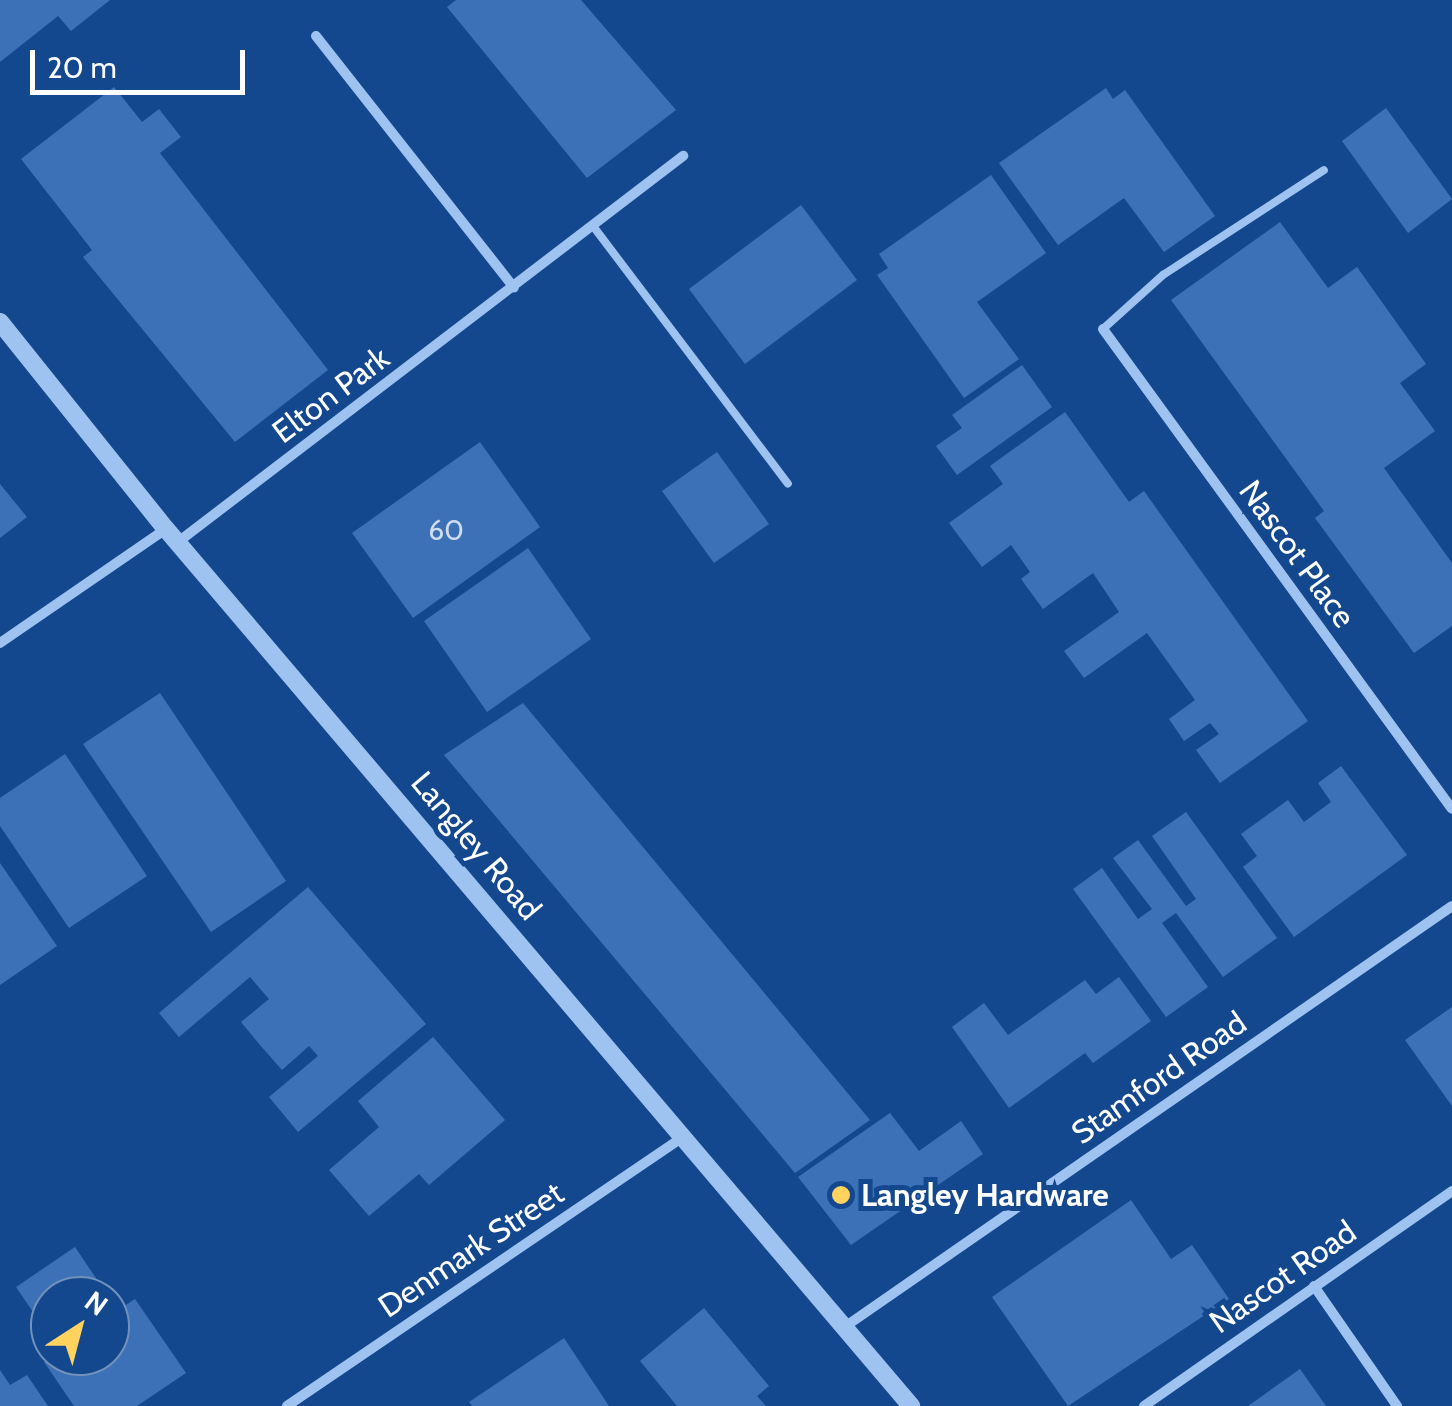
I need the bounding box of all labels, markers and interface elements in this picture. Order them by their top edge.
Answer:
scale bar [35,30,250,92]
text: 20 m [47,49,117,86]
street label: Elton Park [265,339,397,451]
street label: Nascot Place [1231,473,1363,635]
house number: 60 [428,513,464,547]
street label: Langley Road [403,764,549,928]
street label: Stamford Road [1064,1004,1254,1152]
street label: Denmark Street [371,1174,571,1326]
place label: Langley Hardware [861,1176,1109,1214]
marker: Langley Hardware [830,1184,852,1206]
street label: Nascot Road [1202,1213,1364,1341]
north arrow [30,1276,130,1376]
text: N [78,1284,114,1323]

